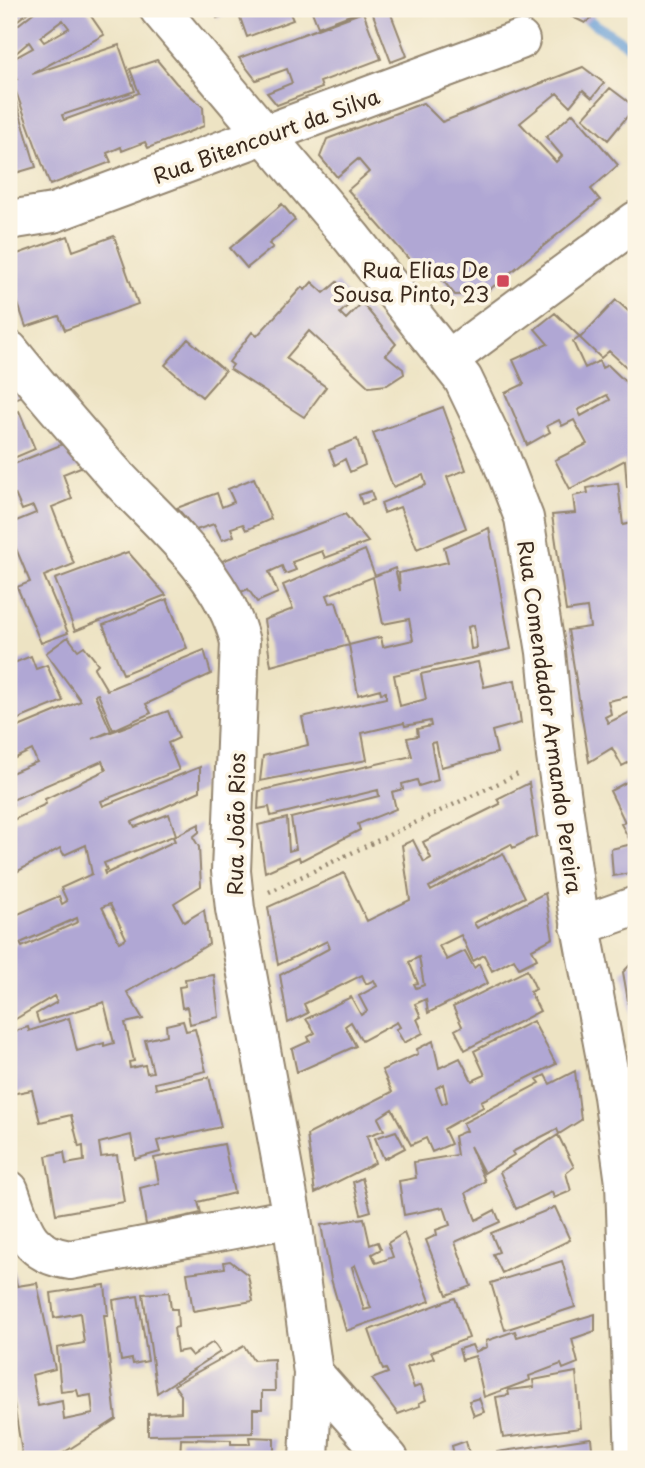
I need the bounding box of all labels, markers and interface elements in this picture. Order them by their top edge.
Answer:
street label: Rua Bitencourt da Silva [148,79,384,191]
place label: Rua Elias De Sousa Pinto, 23 [332,253,489,309]
marker: Rua Elias De Sousa Pinto, 23 [495,273,511,289]
street label: Rua Comendador Armando Pereira [510,538,592,896]
street label: Rua João Rios [218,752,252,896]

